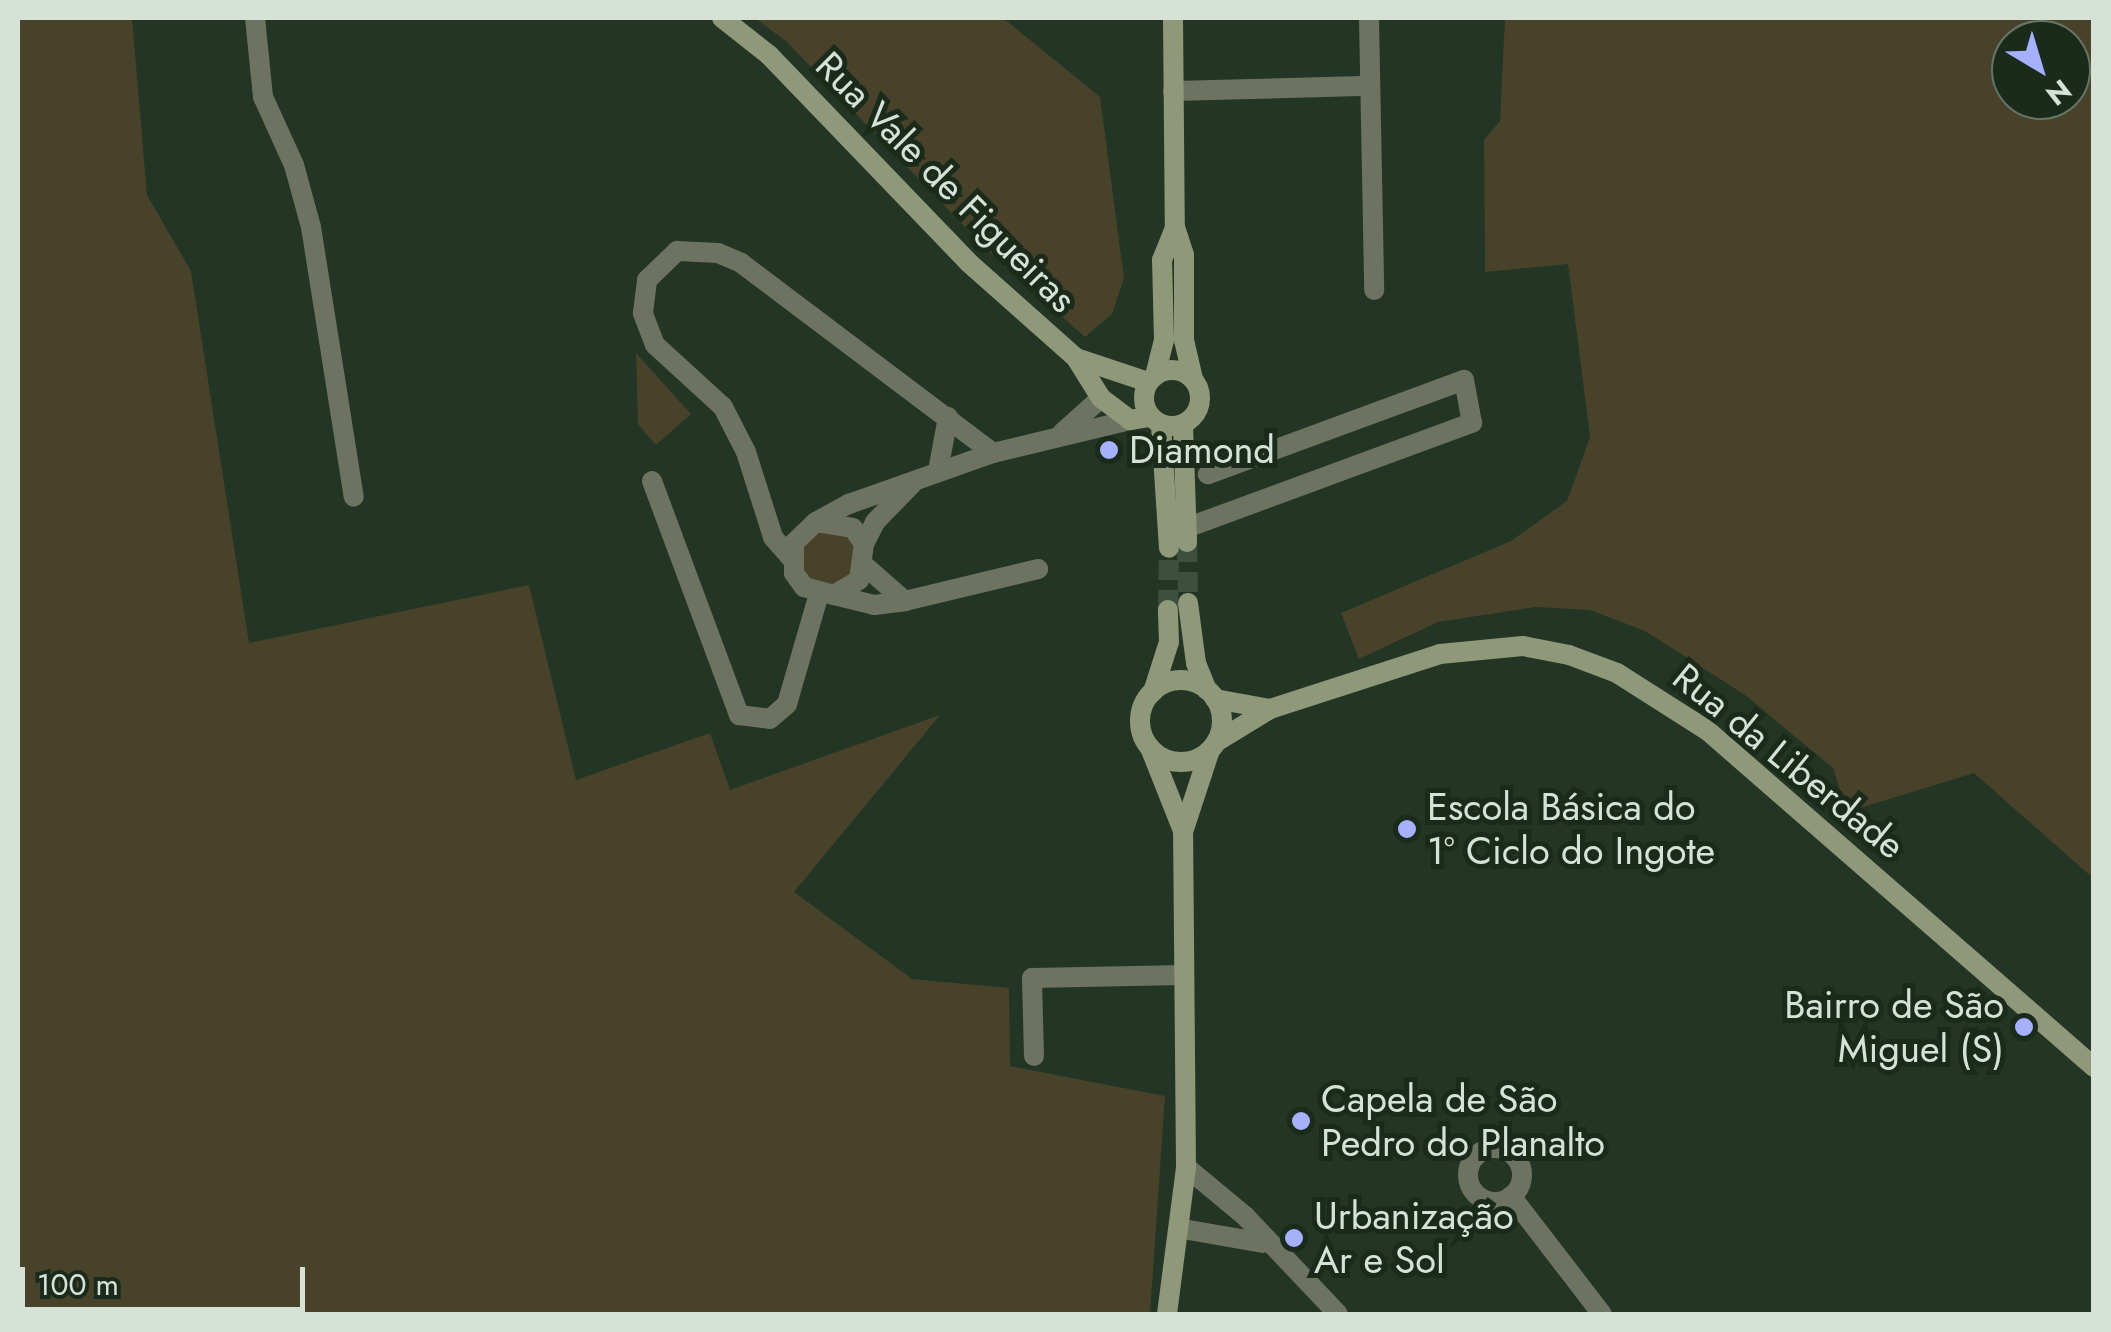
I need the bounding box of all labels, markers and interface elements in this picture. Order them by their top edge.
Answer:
north arrow [1991,20,2091,120]
street label: Rua Vale de Figueiras [806,42,1086,322]
text: N [2037,69,2080,115]
place label: Diamond [1129,427,1275,473]
marker: Diamond [1098,439,1120,461]
street label: Rua da Liberdade [1664,654,1914,868]
place label: Escola Básica do 1º Ciclo do Ingote [1427,784,1715,874]
marker: Escola Básica do 1º Ciclo do Ingote [1396,818,1418,840]
place label: Bairro de São Miguel (S) [1784,982,2004,1072]
marker: Bairro de São Miguel (S) [2013,1016,2035,1038]
place label: Capela de São Pedro do Planalto [1321,1076,1605,1166]
marker: Capela de São Pedro do Planalto [1290,1110,1312,1132]
place label: Urbanização Ar e Sol [1314,1193,1514,1282]
marker: Urbanização Ar e Sol [1283,1227,1305,1249]
scale bar [25,1247,310,1309]
text: 100 m [37,1263,119,1306]

